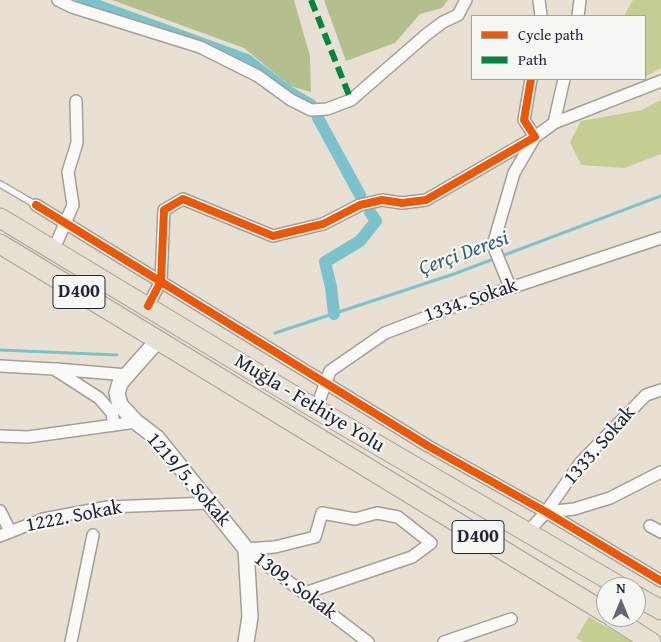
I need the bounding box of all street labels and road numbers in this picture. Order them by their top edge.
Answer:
street label: 1334. Sokak [421,274,521,328]
road number: D400 [53,276,105,308]
street label: Muğla - Fethiye Yolu [230,350,388,458]
street label: 1333. Sokak [559,401,641,491]
street label: 1219/5. Sokak [141,428,235,532]
street label: 1222. Sokak [24,496,124,538]
road number: D400 [452,520,504,554]
street label: 1309. Sokak [249,547,341,625]

